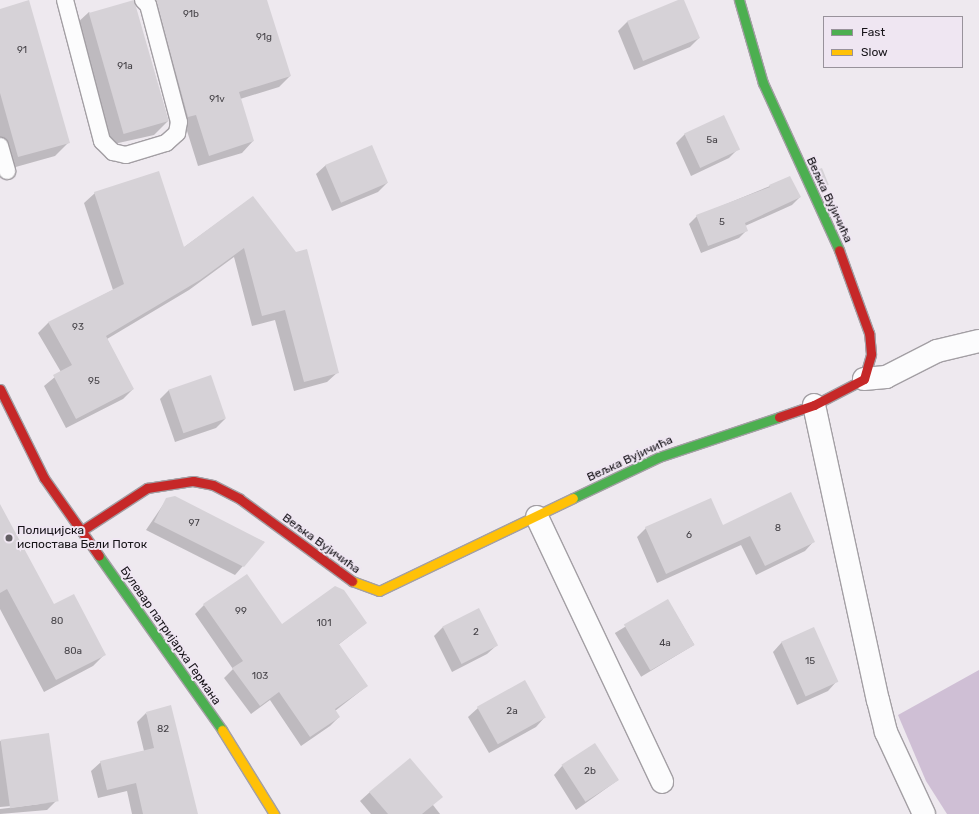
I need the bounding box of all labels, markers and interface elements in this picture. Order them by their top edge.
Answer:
house number: 91b [183,9,199,21]
legend [823,16,963,68]
text: Fast [861,25,885,39]
house number: 91g [256,32,272,44]
house number: 91 [17,45,27,57]
text: Slow [861,45,888,59]
house number: 91a [117,61,133,73]
house number: 91v [209,94,225,106]
house number: 5a [706,135,718,147]
street label: Вељка Вујичића [803,155,855,245]
house number: 5 [719,217,725,229]
house number: 93 [72,322,84,334]
house number: 95 [88,376,100,388]
street label: Вељка Вујичића [585,433,675,485]
street label: Вељка Вујичића [279,511,363,577]
house number: 97 [188,518,200,530]
house number: 8 [775,523,781,535]
place label: Полицијска испостава Бели Поток [17,524,147,552]
house number: 6 [686,530,692,542]
marker: Полицијска испостава Бели Поток [4,533,14,543]
street label: Булевар патријарха Германа [117,564,223,708]
house number: 99 [235,606,247,618]
house number: 80 [51,616,63,628]
house number: 101 [317,618,331,630]
house number: 2 [473,627,479,639]
house number: 4a [659,638,671,650]
house number: 80a [64,646,82,658]
house number: 15 [805,656,815,668]
house number: 103 [252,671,268,683]
house number: 2a [506,706,518,718]
house number: 82 [157,724,169,736]
house number: 2b [584,766,596,778]

